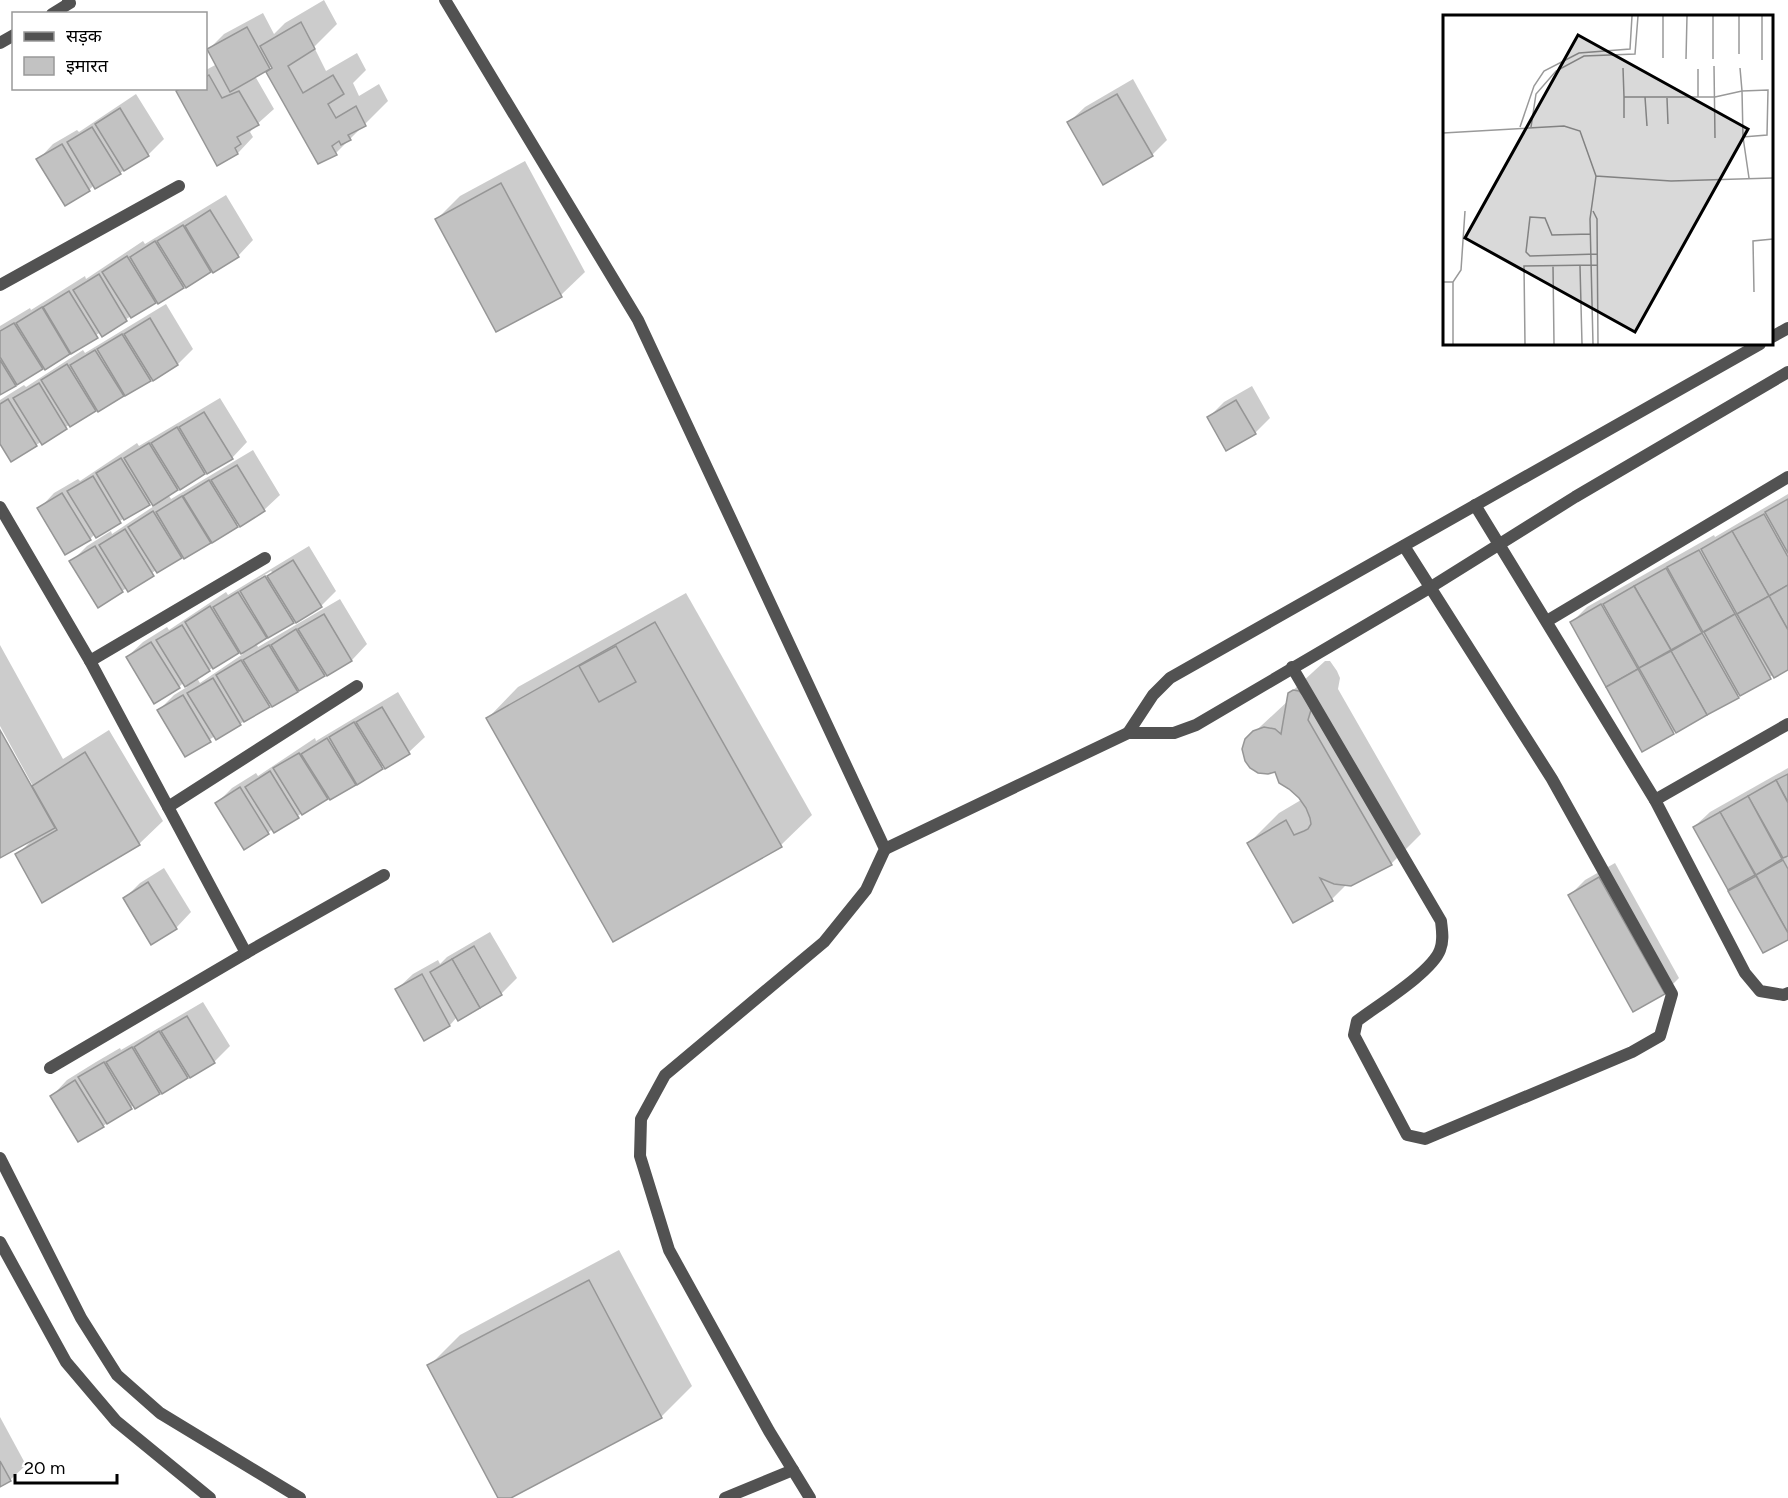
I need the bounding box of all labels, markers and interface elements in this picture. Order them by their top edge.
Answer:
legend [12,12,207,90]
inset map [1443,15,1773,345]
text: सड़क [66,25,103,47]
text: इमारत [66,55,109,77]
scale bar [15,1447,117,1485]
text: 20 m [24,1457,65,1479]

